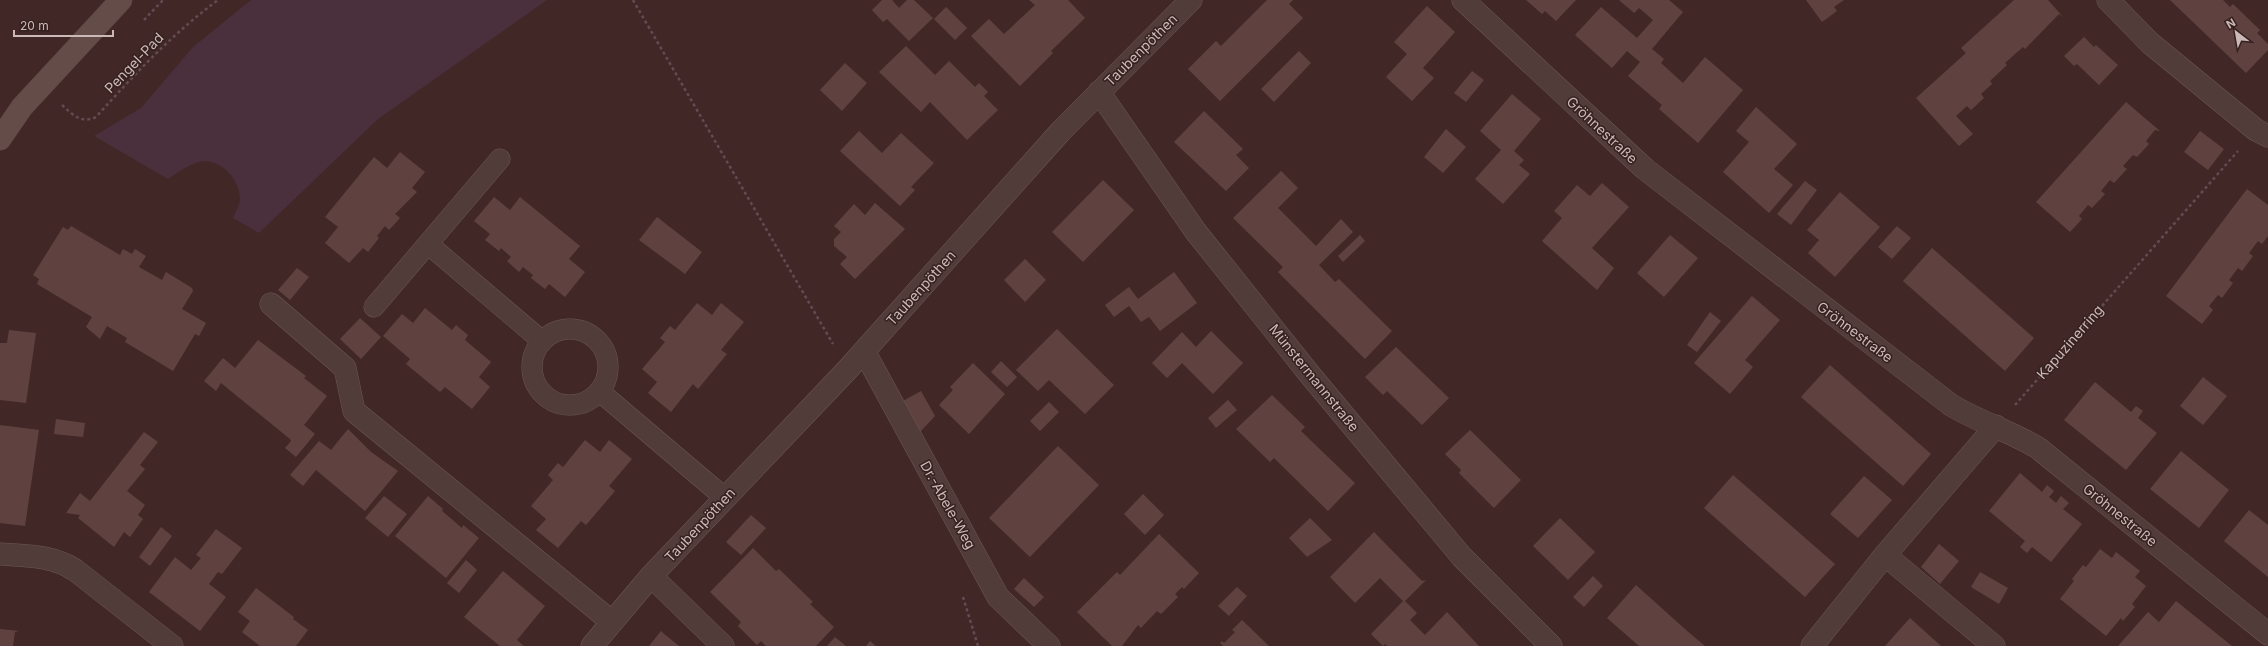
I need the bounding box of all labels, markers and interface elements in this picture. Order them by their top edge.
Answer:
street label: Taubenpöthen [1101,10,1180,89]
scale bar [14,12,113,38]
north arrow [2216,12,2256,52]
text: N [2224,15,2238,32]
text: 20 m [20,18,49,33]
street label: Pengel-Pad [101,29,167,96]
street label: Gröhnestraße [1563,93,1641,167]
street label: Taubenpöthen [882,247,959,329]
street label: Gröhnestraße [1814,298,1897,366]
street label: Kapuzinerring [2033,301,2107,382]
street label: Münstermannstraße [1266,321,1363,435]
street label: Dr.-Abele-Weg [917,458,980,552]
street label: Gröhnestraße [2080,480,2161,550]
street label: Taubenpöthen [661,484,738,565]

